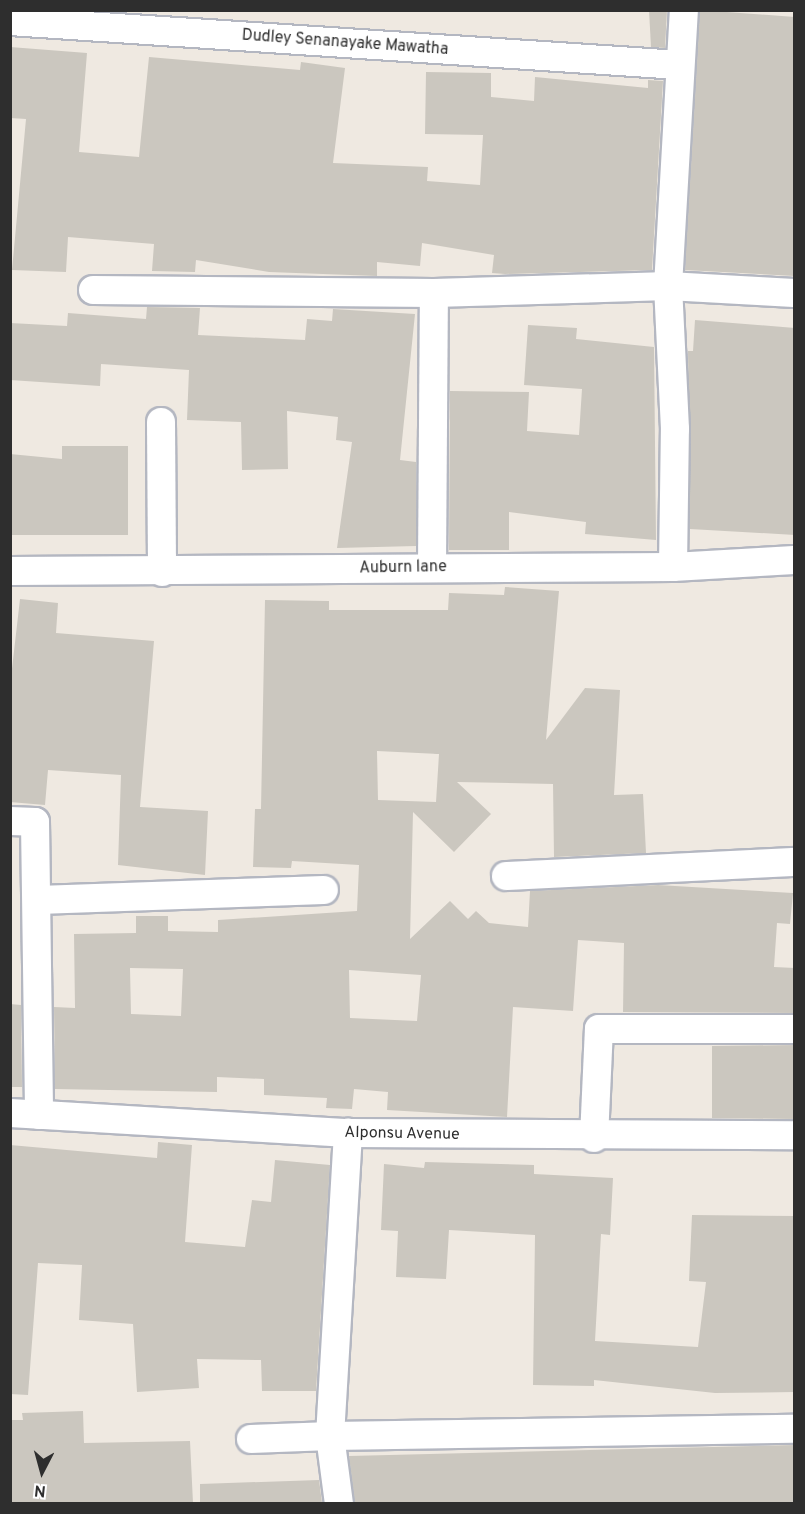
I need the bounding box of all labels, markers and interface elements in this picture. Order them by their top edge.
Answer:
street label: Dudley Senanayake Mawatha [241,26,449,60]
street label: Auburn lane [359,558,447,578]
street label: Alponsu Avenue [344,1123,460,1145]
north arrow [12,1442,72,1502]
text: N [33,1479,47,1500]

